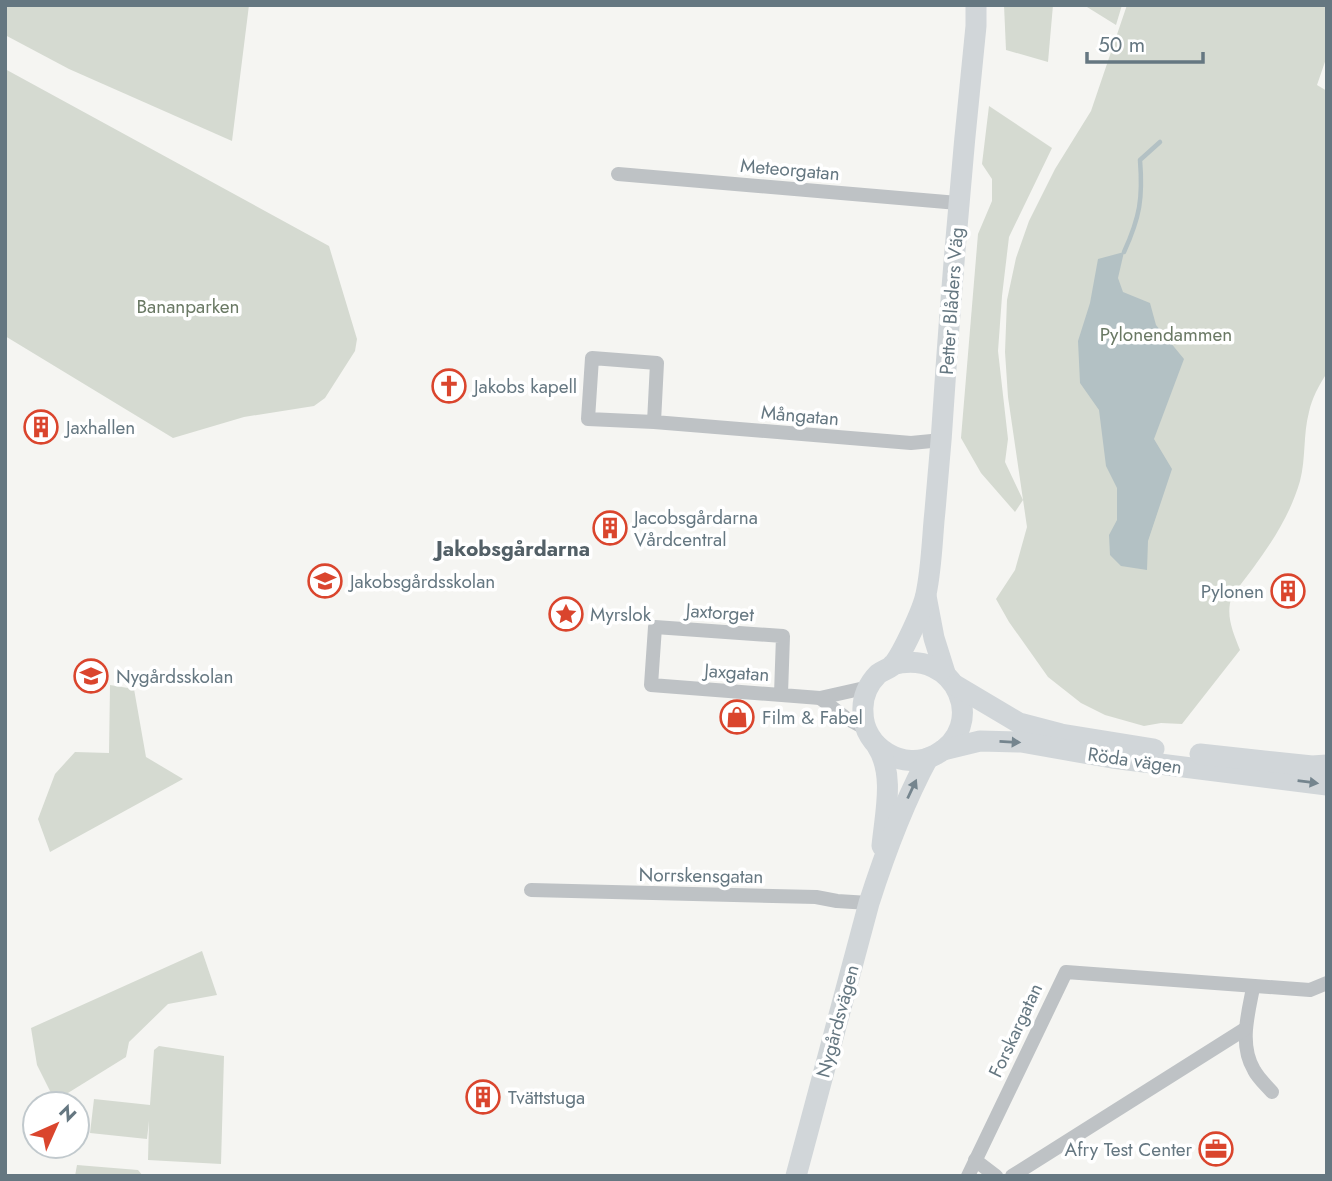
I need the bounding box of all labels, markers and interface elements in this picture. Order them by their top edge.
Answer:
scale bar [1087,21,1202,65]
text: 50 m [1098,30,1145,60]
street label: Meteorgatan [739,152,841,187]
street label: Petter Blåders Väg [933,226,970,376]
park label: Bananparken [136,293,240,320]
park label: Pylonendammen [1100,321,1232,348]
church icon: Jakobs kapell [430,367,468,405]
place label: Jakobs kapell [471,373,577,400]
street label: Mångatan [760,399,840,432]
building icon: Jaxhallen [22,408,60,446]
place label: Jaxhallen [63,414,135,441]
place label: Jacobsgårdarna Vårdcentral [631,504,758,553]
building icon: Jacobsgårdarna Vårdcentral [591,509,629,547]
district label: Jakobsgårdarna [432,534,590,564]
school or university icon: Jakobsgårdsskolan [306,562,344,600]
place label: Jakobsgårdsskolan [347,568,495,595]
building icon: Pylonen [1269,572,1307,610]
place label: Pylonen [1201,578,1264,605]
place icon: Myrslok [547,595,585,633]
street label: Jaxtorget [682,596,755,628]
place label: Myrslok [590,601,652,628]
school or university icon: Nygårdsskolan [72,657,110,695]
street label: Jaxgatan [701,657,770,688]
place label: Nygårdsskolan [116,663,233,690]
shop icon: Film & Fabel [718,698,756,736]
place label: Film & Fabel [762,704,863,731]
one-way arrow [999,736,1021,747]
street label: Röda vägen [1086,741,1184,780]
one-way arrow [1298,776,1320,787]
one-way arrow [907,778,918,799]
street label: Norrskensgatan [638,861,764,890]
street label: Nygårdsvägen [809,962,866,1081]
street label: Forskargatan [982,979,1049,1082]
building icon: Tvättstuga [464,1078,502,1116]
place label: Tvättstuga [508,1084,585,1111]
north arrow [21,1090,91,1160]
text: N [53,1098,83,1128]
office icon: Afry Test Center [1197,1130,1235,1168]
place label: Afry Test Center [1065,1136,1192,1163]

